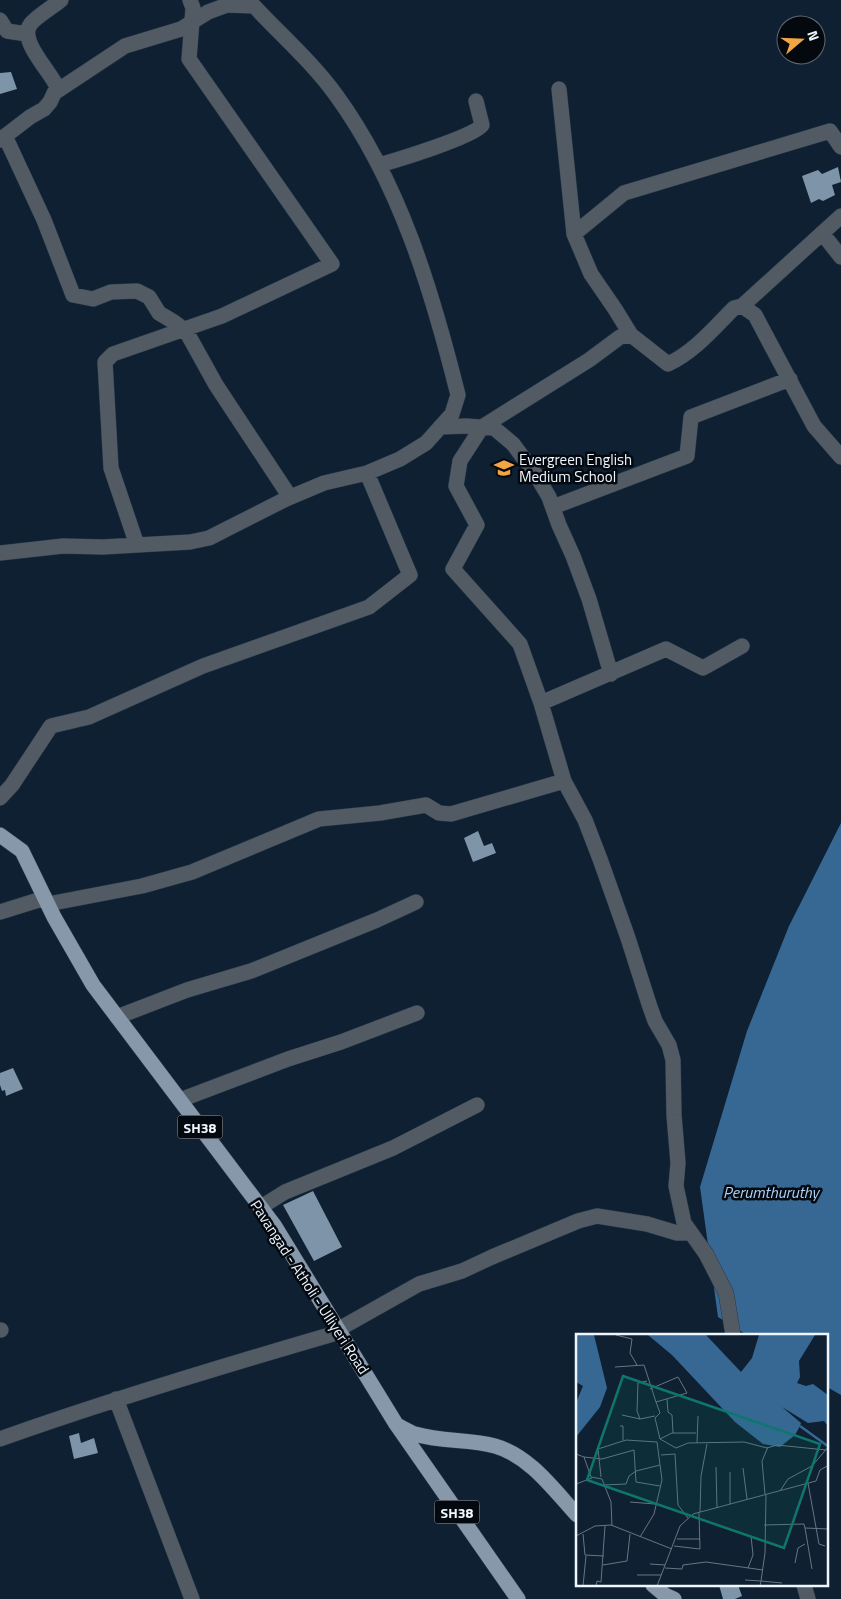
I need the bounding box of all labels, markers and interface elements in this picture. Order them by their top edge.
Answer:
north arrow [776,15,826,65]
text: N [802,28,825,44]
place label: Evergreen English Medium School [519,448,632,488]
school or university icon: Evergreen English Medium School [493,457,515,479]
road number: SH38 [178,1116,222,1138]
water label: Perumthuruthy [723,1180,821,1204]
street label: Pavangad - Atholi - Ulliyeri Road [245,1195,375,1379]
inset map [576,1334,828,1586]
road number: SH38 [434,1500,480,1524]

